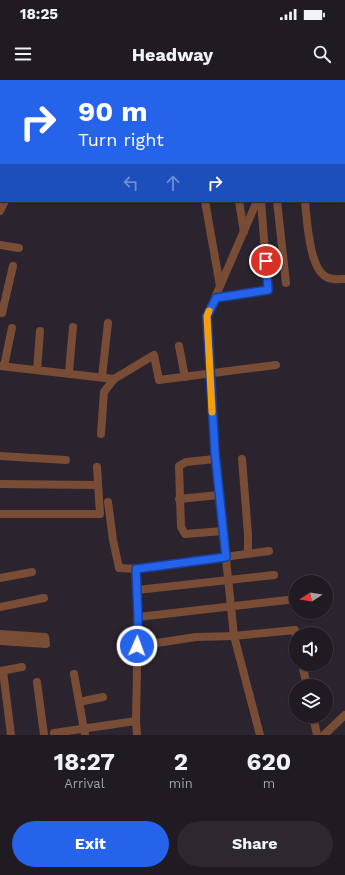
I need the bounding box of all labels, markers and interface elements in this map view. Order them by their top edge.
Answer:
text: 18:25 [20,5,58,23]
icon: menu [12,43,34,65]
icon: search [311,43,333,65]
text: Headway [132,44,213,65]
text: 90 m [78,95,148,128]
icon: right [12,96,64,148]
text: Turn right [78,129,164,150]
icon: left [120,172,142,194]
icon: ahead [162,172,184,194]
icon: right [204,172,226,194]
pin [249,244,283,278]
icon: arrive [255,250,277,272]
north arrow [289,575,333,619]
map controls [289,575,333,723]
position arrow [116,625,158,667]
button: sound [289,627,333,671]
button: layers [289,679,333,723]
text: 18:27 [54,748,115,776]
text: 2 [174,748,188,776]
text: 620 [247,748,291,776]
text: Arrival [64,776,105,791]
text: min [169,776,193,791]
text: m [263,776,275,791]
button: Exit [12,821,169,867]
button: Share [177,821,333,867]

